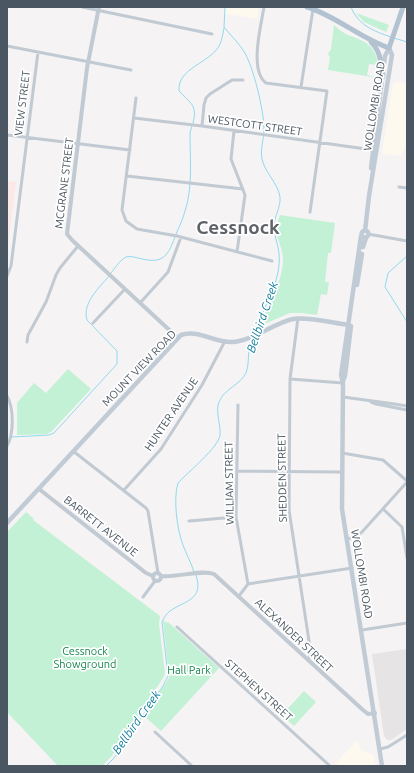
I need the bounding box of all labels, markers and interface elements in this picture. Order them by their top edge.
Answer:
street label: WOLLOMBI ROAD [361,60,387,151]
street label: VIEW STREET [12,70,32,136]
street label: WESTCOTT STREET [207,112,303,138]
street label: MCGRANE STREET [52,137,76,229]
district label: Cessnock [196,216,280,238]
water label: Bellbird Creek [244,279,280,354]
street label: MOUNT VIEW ROAD [100,327,179,408]
street label: HUNTER AVENUE [142,375,200,453]
street label: SHEDDEN STREET [275,433,289,523]
street label: WILLIAM STREET [222,441,236,525]
street label: BARRETT AVENUE [62,493,140,559]
street label: WOLLOMBI ROAD [349,529,375,620]
street label: ALEXANDER STREET [253,596,335,674]
park label: Cessnock Showground [54,645,116,670]
street label: STEPHEN STREET [223,657,295,723]
park label: Hall Park [167,664,211,676]
water label: Bellbird Creek [109,687,163,756]

